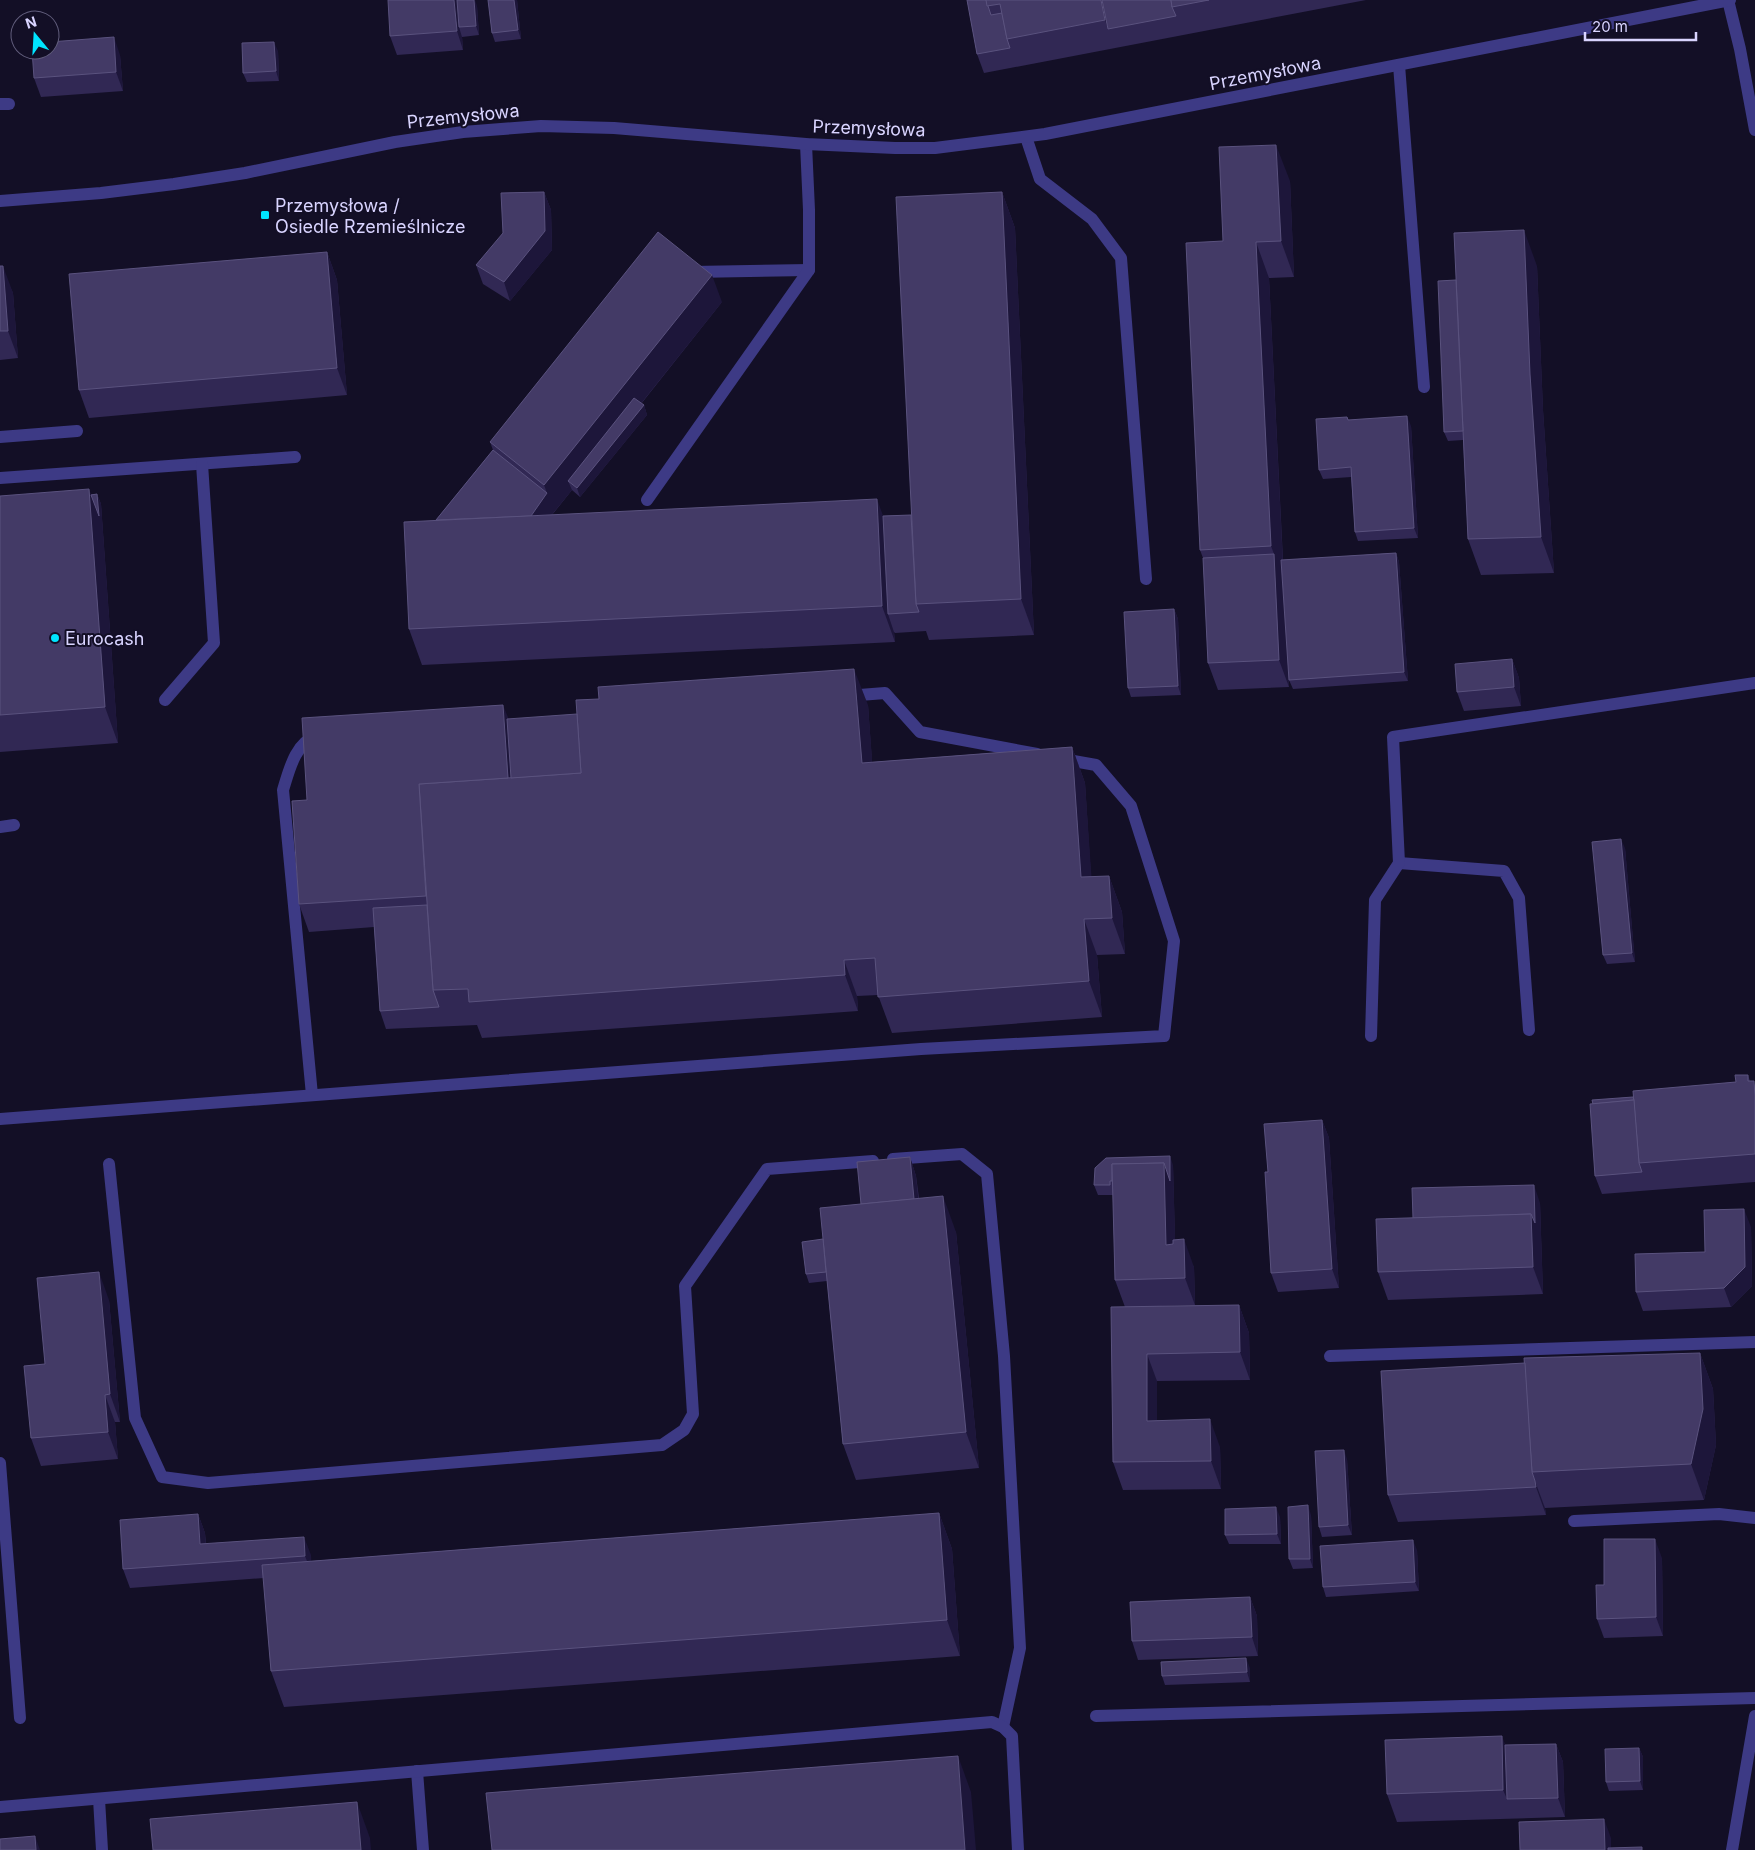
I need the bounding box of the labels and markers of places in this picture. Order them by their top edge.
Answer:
place label: Przemysłowa / Osiedle Rzemieślnicze [275,195,465,237]
marker: Przemysłowa / Osiedle Rzemieślnicze [259,209,271,221]
place label: Eurocash [65,628,144,649]
marker: Eurocash [49,632,61,644]

